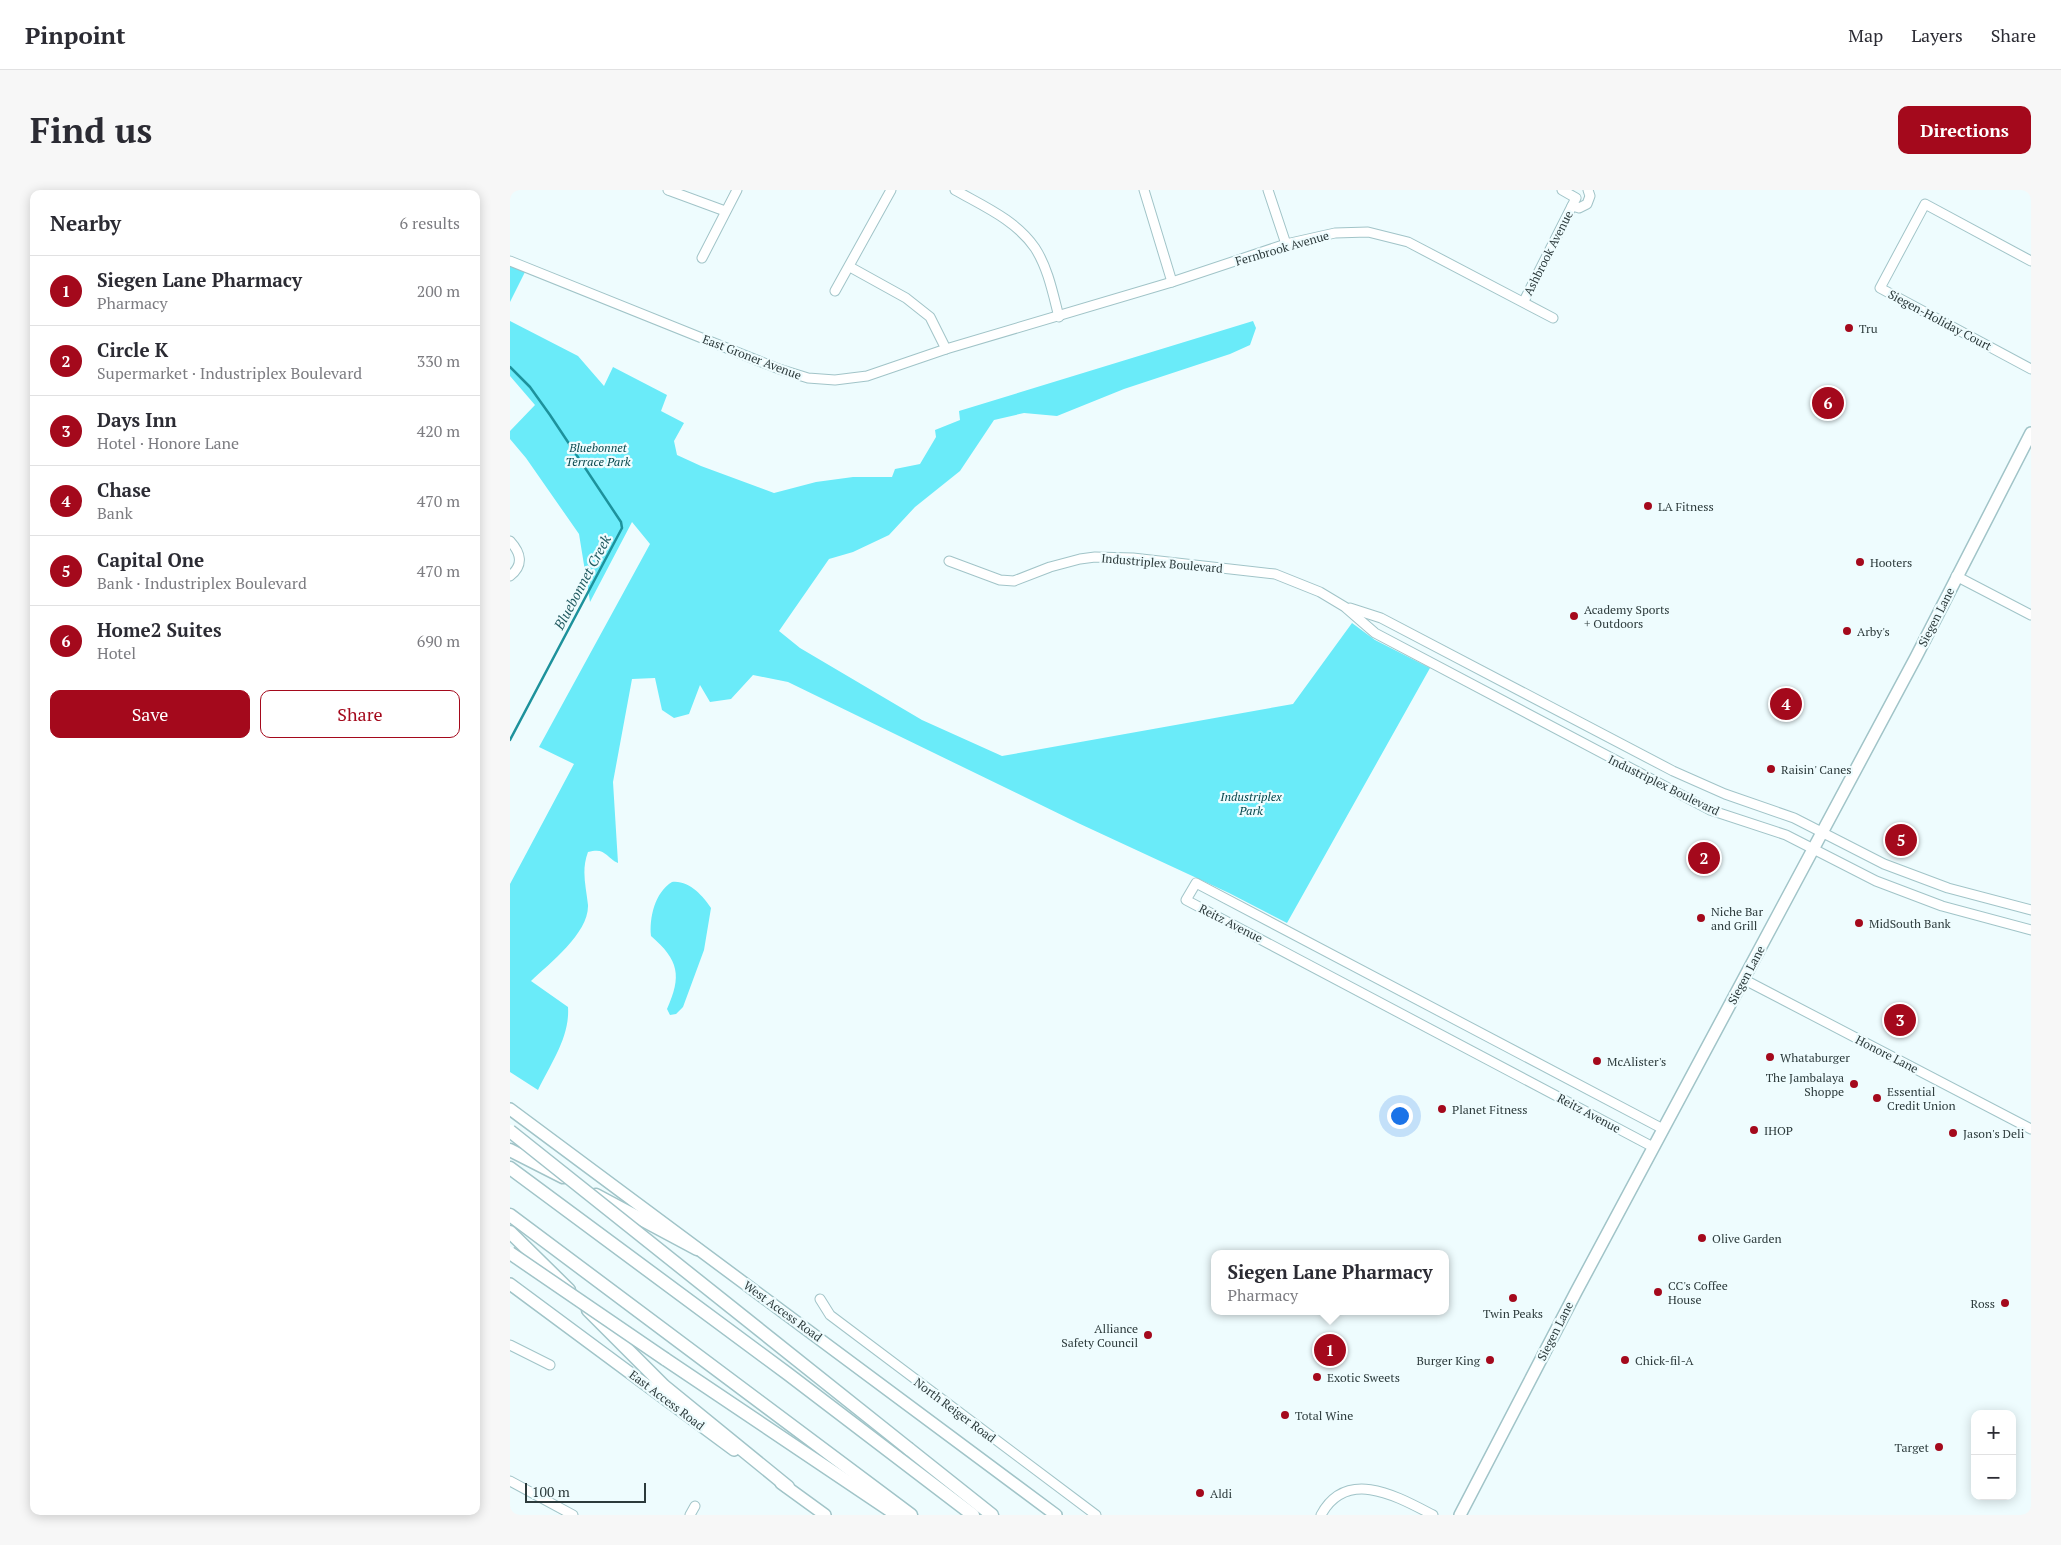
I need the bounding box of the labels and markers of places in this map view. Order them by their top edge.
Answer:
place label: Tru [1859,321,1878,336]
marker: Tru [1843,322,1855,334]
pin: 6 [1812,384,1844,422]
place label: LA Fitness [1658,499,1714,514]
marker: LA Fitness [1642,500,1654,512]
place label: Hooters [1870,555,1912,570]
marker: Hooters [1854,556,1866,568]
place label: Academy Sports + Outdoors [1584,602,1670,631]
marker: Academy Sports + Outdoors [1568,610,1580,622]
place label: Arby's [1857,624,1890,639]
marker: Arby's [1841,625,1853,637]
pin: 4 [1770,685,1802,723]
place label: Raisin' Canes [1781,762,1852,777]
marker: Raisin' Canes [1765,763,1777,775]
pin: 5 [1885,821,1917,859]
pin: 2 [1688,839,1720,877]
place label: Niche Bar and Grill [1711,904,1763,933]
marker: Niche Bar and Grill [1695,912,1707,924]
place label: MidSouth Bank [1869,916,1952,931]
marker: MidSouth Bank [1853,917,1865,929]
pin: 3 [1884,1001,1916,1039]
place label: Whataburger [1780,1050,1850,1065]
marker: Whataburger [1764,1051,1776,1063]
place label: McAlister's [1607,1054,1666,1069]
marker: McAlister's [1591,1055,1603,1067]
place label: The Jambalaya Shoppe [1766,1070,1844,1099]
marker: The Jambalaya Shoppe [1848,1078,1860,1090]
place label: Essential Credit Union [1887,1084,1956,1113]
marker: Essential Credit Union [1871,1092,1883,1104]
place label: Planet Fitness [1452,1102,1528,1117]
marker: Planet Fitness [1436,1103,1448,1115]
place label: IHOP [1764,1123,1793,1138]
marker: IHOP [1748,1124,1760,1136]
place label: Jason's Deli [1963,1126,2025,1141]
marker: Jason's Deli [1947,1127,1959,1139]
place label: Olive Garden [1712,1231,1782,1246]
marker: Olive Garden [1696,1232,1708,1244]
place label: CC's Coffee House [1668,1278,1728,1307]
marker: CC's Coffee House [1652,1286,1664,1298]
marker: Twin Peaks [1507,1292,1519,1304]
place label: Ross [1971,1296,1995,1311]
marker: Ross [1999,1297,2011,1309]
place label: Twin Peaks [1483,1306,1543,1321]
place label: Alliance Safety Council [1061,1321,1138,1350]
marker: Alliance Safety Council [1142,1329,1154,1341]
pin: 1 [1314,1331,1346,1369]
place label: Burger King [1416,1353,1481,1368]
place label: Chick-fil-A [1635,1353,1694,1368]
marker: Burger King [1484,1354,1496,1366]
marker: Chick-fil-A [1619,1354,1631,1366]
place label: Exotic Sweets [1327,1370,1400,1385]
marker: Exotic Sweets [1311,1371,1323,1383]
place label: Total Wine [1295,1408,1353,1423]
marker: Total Wine [1279,1409,1291,1421]
place label: Target [1894,1440,1930,1455]
marker: Target [1933,1441,1945,1453]
place label: Aldi [1210,1486,1232,1501]
marker: Aldi [1194,1487,1206,1499]

